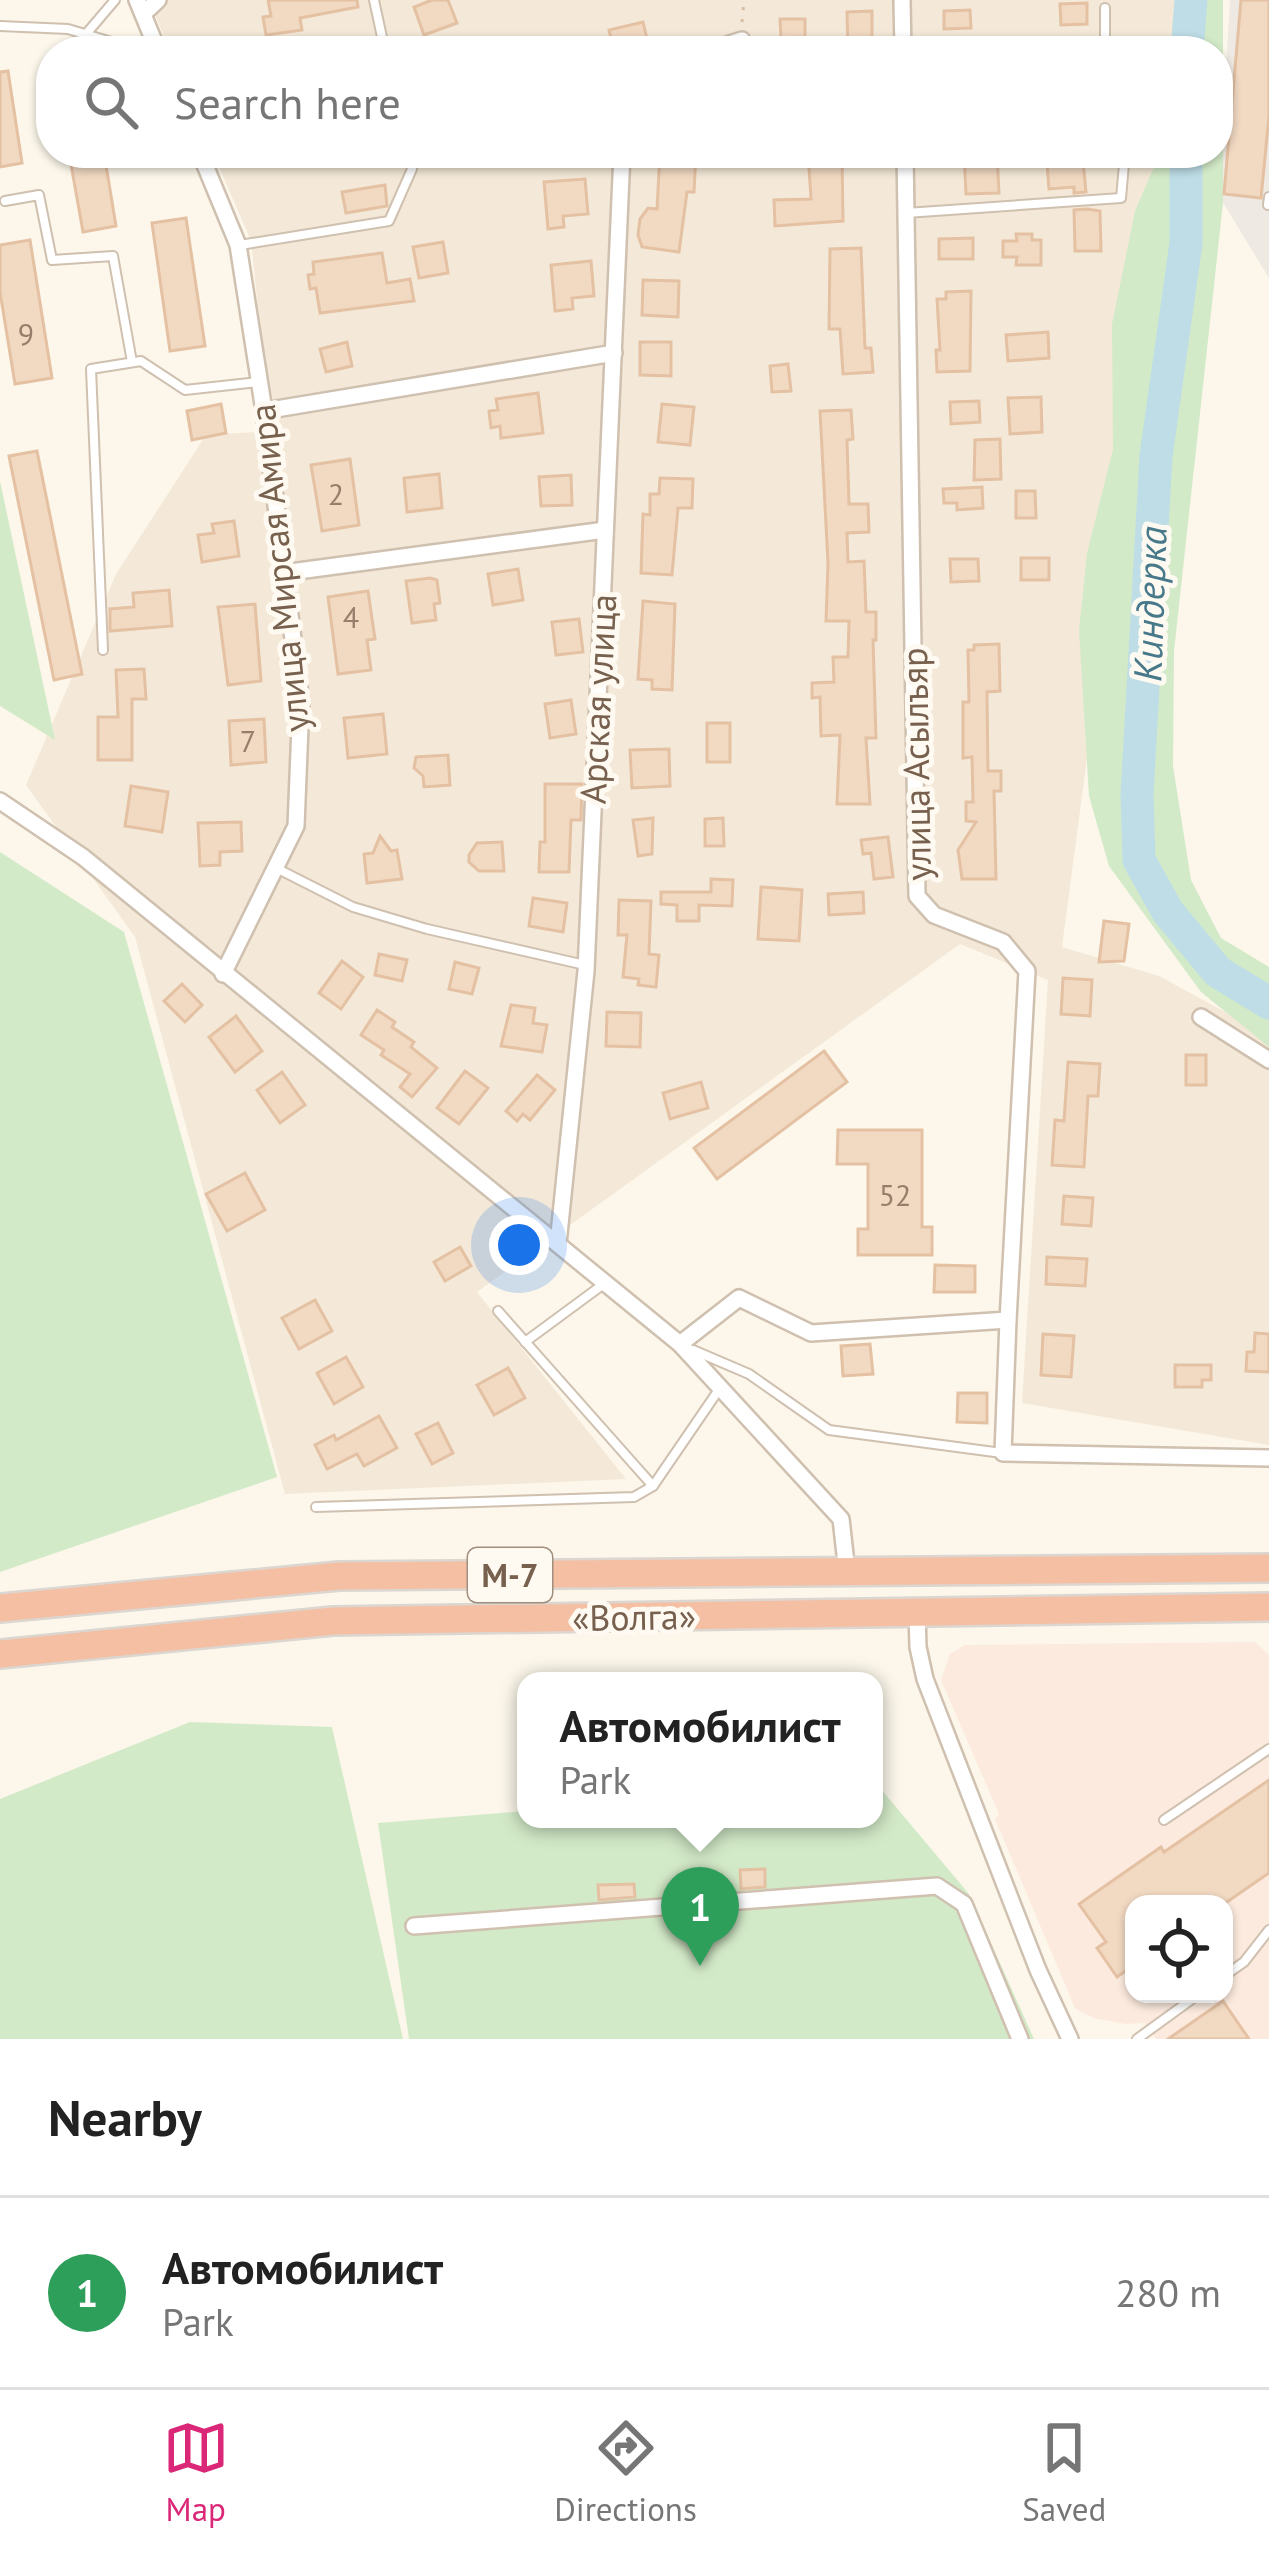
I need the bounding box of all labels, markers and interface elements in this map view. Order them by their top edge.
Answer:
search box [36,36,1233,168]
icon: search [78,69,144,135]
text: Search here [174,73,401,131]
house number: 9 [18,314,34,353]
street label: улица Мирсая Амира [238,402,319,734]
house number: 2 [328,474,344,513]
water label: Киндерка [1121,525,1178,683]
street label: Арская улица [569,593,626,805]
house number: 4 [343,597,359,636]
street label: улица Асылъяр [890,647,941,881]
house number: 7 [240,721,256,760]
house number: 52 [879,1175,911,1214]
your location [489,1215,549,1275]
road number: М-7 [468,1548,552,1602]
street label: «Волга» [572,1592,696,1641]
popup [517,1672,883,1828]
text: Автомобилист [559,1696,841,1754]
text: Park [559,1754,631,1805]
pin: 1 [661,1867,739,1966]
map controls [1125,1895,1233,2003]
button: locate [1125,1895,1233,2003]
text: Nearby [48,2084,202,2150]
text: Автомобилист [162,2238,443,2296]
text: 1 [76,2267,98,2318]
text: 280 m [1115,2267,1221,2318]
text: Park [162,2296,234,2347]
tab: Map [163,2415,229,2530]
tab: Directions [554,2415,697,2530]
tab: Saved [1022,2415,1106,2530]

